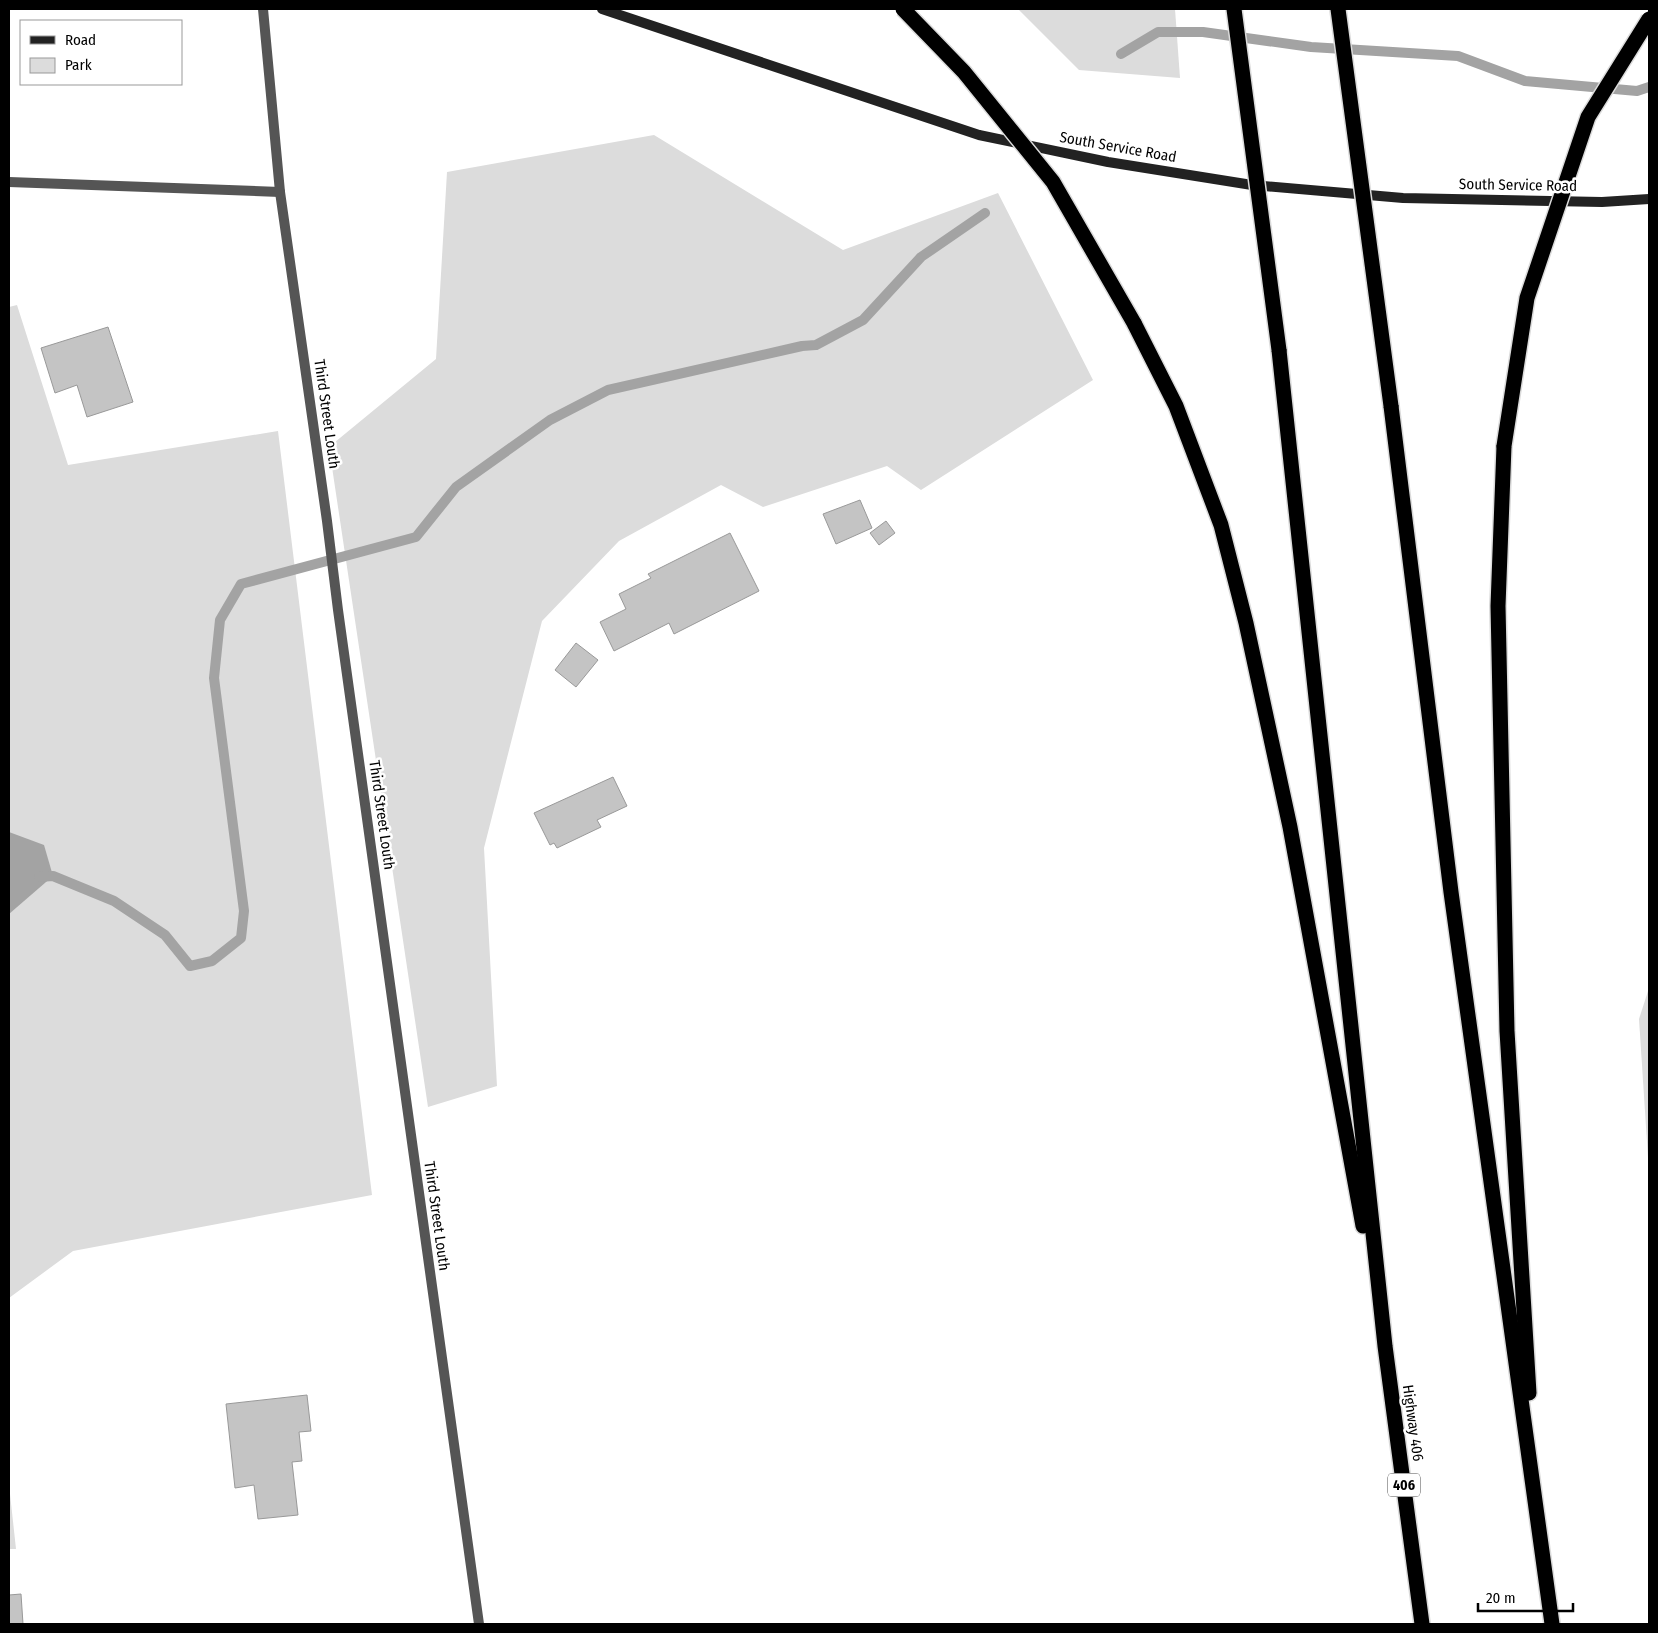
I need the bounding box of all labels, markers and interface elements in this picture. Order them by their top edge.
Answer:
legend [20,20,182,85]
text: Road [65,31,96,49]
text: Park [65,56,92,74]
street label: South Service Road [1058,128,1178,166]
street label: South Service Road [1459,175,1577,195]
street label: Third Street Louth [310,358,344,470]
street label: Third Street Louth [365,759,399,871]
street label: Third Street Louth [420,1160,454,1272]
street label: Highway 406 [1399,1383,1427,1463]
road number: 406 [1388,1474,1420,1496]
scale bar [1478,1580,1573,1612]
text: 20 m [1486,1589,1516,1607]

